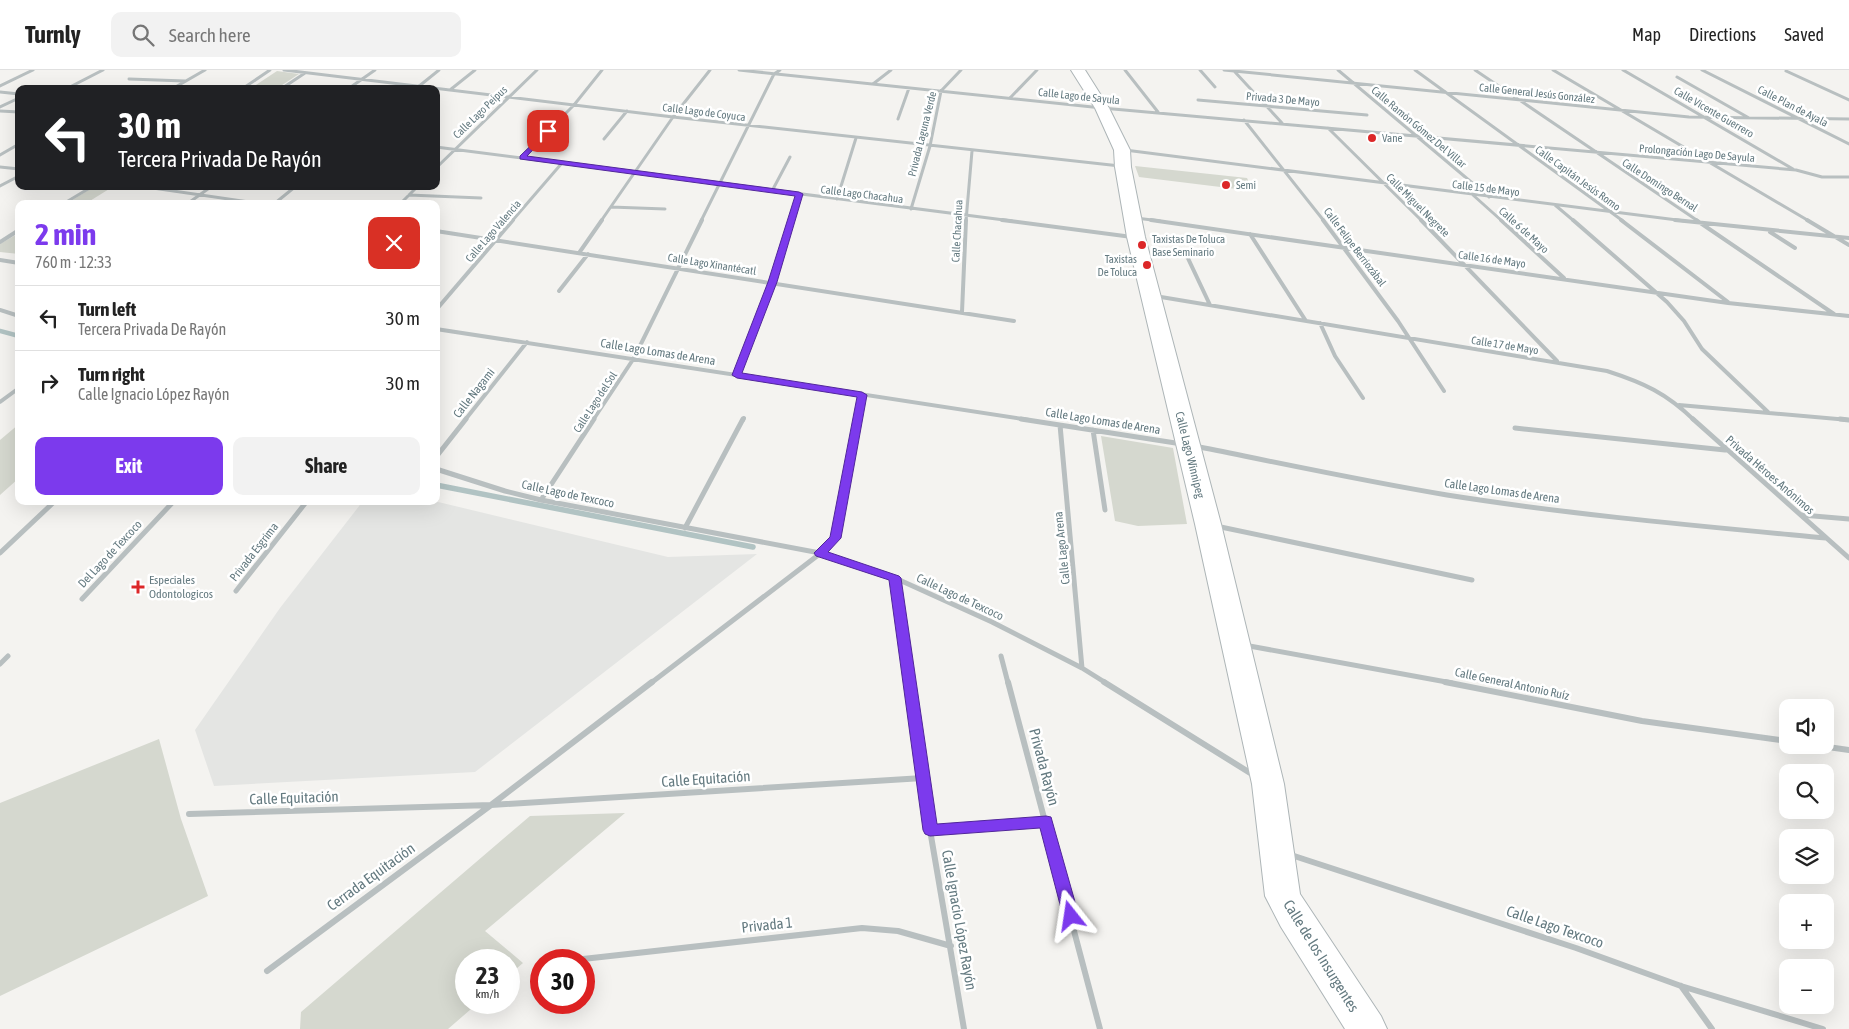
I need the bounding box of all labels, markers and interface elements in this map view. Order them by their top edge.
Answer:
search box [111,12,461,57]
text: Turnly [25,21,81,48]
icon: search [129,21,157,49]
text: Search here [169,24,251,46]
text: Map [1632,24,1661,45]
text: Directions [1689,24,1756,45]
text: Saved [1784,24,1824,45]
street label: Calle General Jesús González [1479,81,1595,105]
street label: Calle Lago Peipus [451,83,509,141]
street label: Calle Plan de Ayala [1756,83,1830,129]
street label: Calle Ramón Gómez Del Villar [1369,84,1469,171]
street label: Calle Vicente Guerrero [1672,84,1756,140]
street label: Calle Lago de Sayula [1038,86,1120,106]
street label: Privada Laguna Verde [906,90,938,178]
street label: Privada 3 De Mayo [1246,90,1320,108]
street label: Calle Lago de Coyuca [662,101,746,123]
icon: left [35,105,100,170]
text: 30 m [118,105,181,145]
pin [527,110,569,152]
icon: arrive [534,117,562,145]
marker: Vane [1366,132,1378,144]
place label: Vane [1382,132,1403,144]
street label: Prolongación Lago De Sayula [1639,142,1755,164]
street label: Calle Capitán Jesús Romo [1533,143,1623,213]
text: Tercera Privada De Rayón [118,146,322,172]
street label: Calle Domingo Bernal [1620,156,1700,214]
street label: Calle Miguel Negrete [1384,171,1452,239]
street label: Calle 15 de Mayo [1452,178,1520,198]
marker: Semi [1220,179,1232,191]
place label: Semi [1236,179,1256,191]
street label: Calle Lago Chacahua [820,183,904,205]
street label: Calle Lago Valencia [463,198,523,264]
street label: Calle Chacahua [949,199,965,263]
street label: Calle Felipe Berriozábal [1322,205,1389,289]
street label: Calle 6 de Mayo [1497,205,1551,255]
text: 2 min [35,217,96,251]
button: close [368,217,420,269]
place label: Taxistas De Toluca Base Seminario [1152,233,1225,258]
marker: Taxistas De Toluca Base Seminario [1136,239,1148,251]
street label: Calle 16 de Mayo [1458,248,1526,270]
street label: Calle Lago Xinantécatl [667,251,757,277]
text: 760 m · 12:33 [35,253,112,271]
place label: Taxistas De Toluca [1098,253,1137,278]
marker: Taxistas De Toluca [1141,259,1153,271]
text: Turn left [78,298,136,320]
icon: left [35,304,63,332]
text: 30 m [386,307,420,329]
text: Tercera Privada De Rayón [78,320,226,338]
street label: Calle 17 de Mayo [1471,334,1539,356]
street label: Calle Lago Lomas de Arena [600,336,716,368]
text: Turn right [78,363,145,385]
street label: Calle Nagami [450,365,498,421]
icon: right [35,369,63,397]
street label: Calle Lago del Sol [571,369,619,435]
text: 30 m [386,372,420,394]
text: Calle Ignacio López Rayón [78,385,230,403]
street label: Calle Lago Lomas de Arena [1045,405,1161,437]
street label: Calle Lago Winnipeg [1172,410,1208,501]
street label: Privada Héroes Anónimos [1723,433,1817,517]
button: Exit [35,437,223,495]
button: Share [233,437,420,495]
street label: Calle Lago Lomas de Arena [1443,476,1561,506]
street label: Calle Lago de Texcoco [520,477,616,511]
street label: Calle Lago Arena [1051,511,1073,585]
street label: Del Lago de Texcoco [75,517,145,591]
street label: Privada Esgrima [227,520,281,584]
street label: Calle Lago de Texcoco [914,571,1006,623]
place label: Especiales Odontologicos [149,573,213,601]
marker: Especiales Odontologicos [131,580,145,594]
street label: Calle General Antonio Ruíz [1454,665,1571,703]
map controls [1779,699,1834,1014]
button: sound [1779,699,1834,754]
street label: Privada Rayón [1026,726,1063,807]
button: search [1779,764,1834,819]
street label: Calle Equitación [661,767,751,790]
street label: Calle Equitación [249,787,339,808]
button: layers [1779,829,1834,884]
street label: Cerrada Equitación [324,839,418,914]
street label: Calle Ignacio López Rayón [939,848,980,991]
position arrow [1044,889,1096,941]
button: + [1779,894,1834,949]
street label: Calle de los Insurgentes [1280,897,1363,1015]
street label: Calle Lago Texcoco [1504,902,1606,951]
street label: Privada 1 [740,913,793,936]
speed limit sign: 30 [530,949,595,1014]
button: − [1779,959,1834,1014]
text: 23 [476,961,499,989]
text: km/h [476,987,499,1001]

